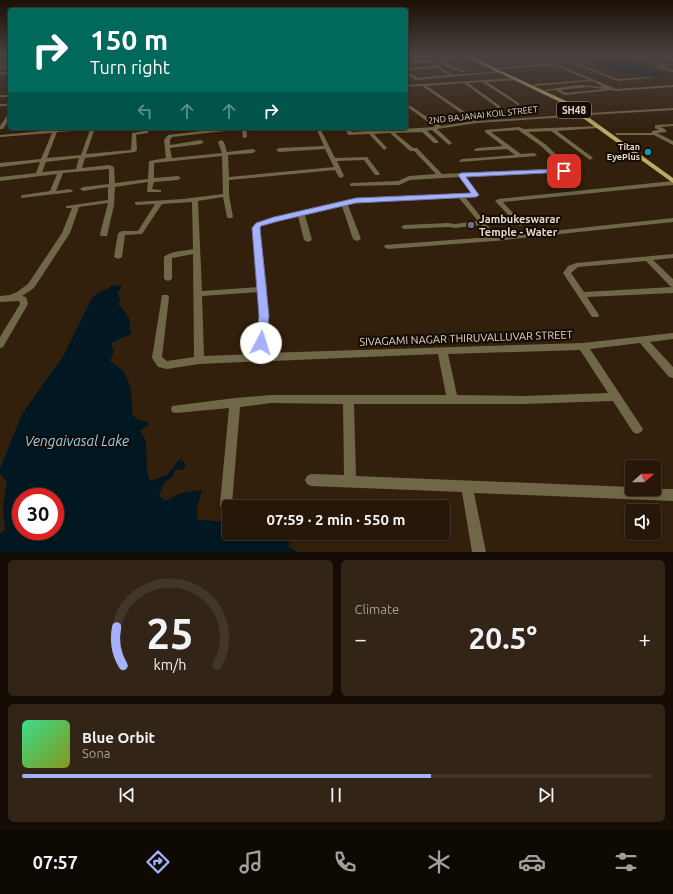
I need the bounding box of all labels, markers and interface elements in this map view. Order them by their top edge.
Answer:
icon: right [24,24,76,76]
text: 150 m [90,24,168,55]
text: Turn right [90,57,170,77]
icon: left [134,100,156,122]
icon: ahead [176,100,198,122]
icon: ahead [218,100,240,122]
icon: right [260,100,282,122]
road number: SH48 [557,102,591,118]
street label: 2ND BAJANAI KOIL STREET [428,104,538,126]
place label: Titan EyePlus [607,142,640,162]
marker: Titan EyePlus [643,147,653,157]
pin [547,154,581,188]
icon: arrive [553,160,575,182]
place label: Jambukeswarar Temple - Water [479,213,560,238]
marker: Jambukeswarar Temple - Water [466,220,476,230]
position arrow [240,322,282,364]
street label: SIVAGAMI NAGAR THIRUVALLUVAR STREET [359,328,573,348]
water label: Vengaivasal Lake [25,433,129,449]
north arrow [625,460,661,496]
map controls [625,460,661,540]
speed limit sign: 30 [12,488,64,540]
button: sound [625,504,661,540]
text: 07:59 · 2 min · 550 m [267,511,405,528]
text: Climate [355,602,399,616]
text: 25 [147,610,194,657]
text: 20.5° [468,621,537,655]
text: − [355,626,367,651]
text: + [639,626,651,651]
text: km/h [154,657,187,673]
text: Blue Orbit [82,729,155,746]
text: Sona [82,746,111,760]
icon: previous [116,784,138,806]
icon: pause [325,784,347,806]
icon: next [535,784,557,806]
icon: directions [144,848,172,876]
icon: music [237,848,265,876]
icon: phone [331,848,359,876]
icon: climate [425,848,453,876]
icon: car [518,848,546,876]
icon: filters [612,848,640,876]
text: 07:57 [33,852,78,872]

